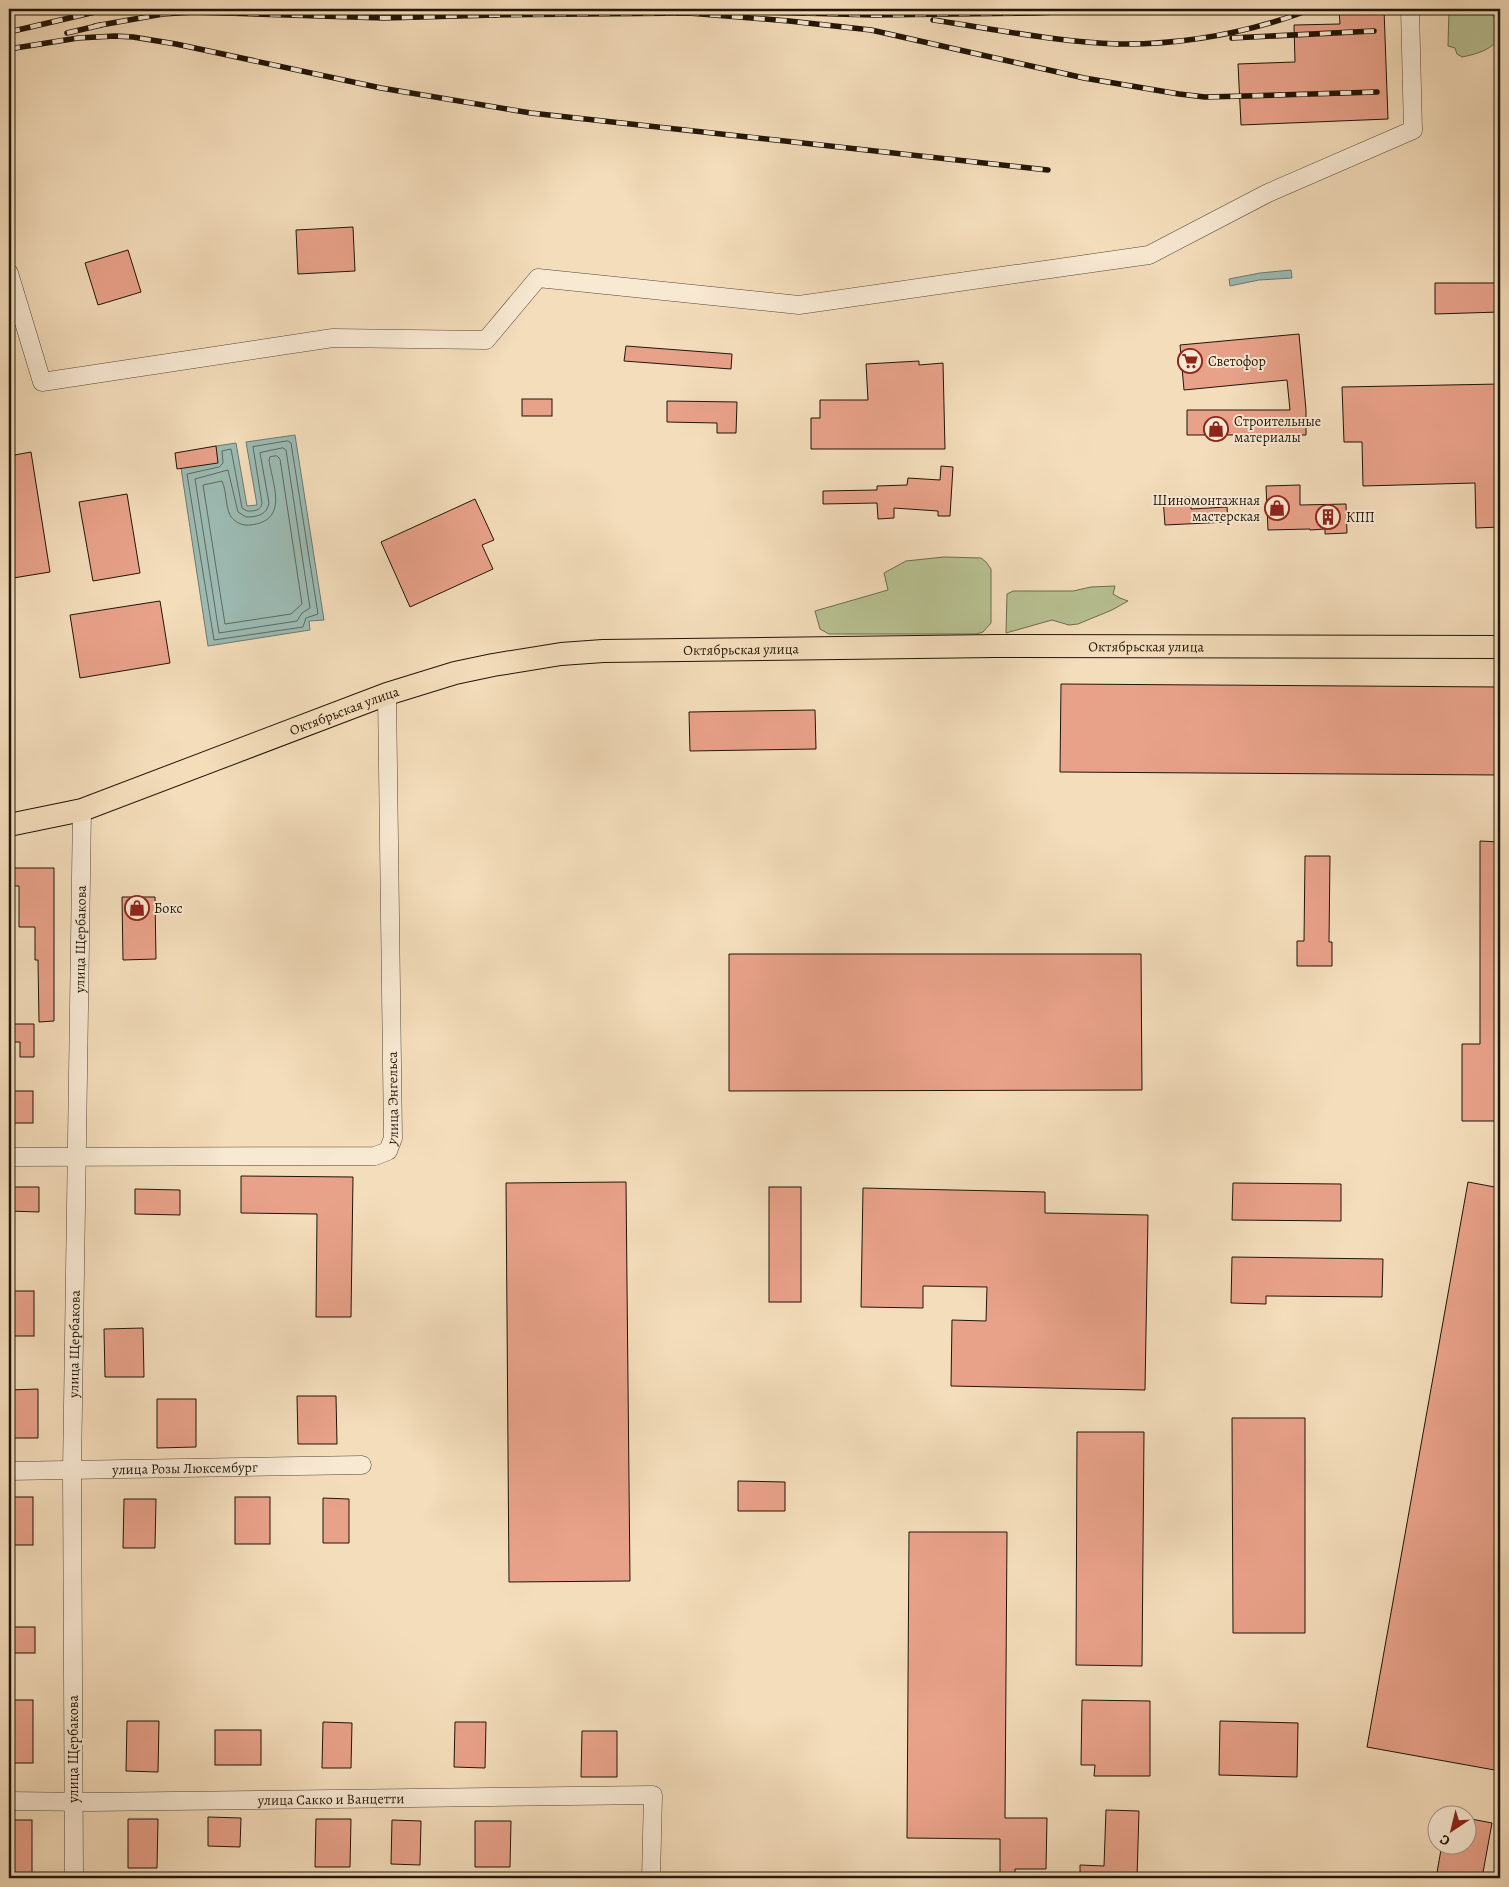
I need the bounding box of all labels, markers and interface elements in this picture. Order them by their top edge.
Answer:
supermarket icon: Светофор [1177,348,1203,374]
place label: Светофор [1208,352,1266,371]
place label: Строительные материалы [1234,412,1321,447]
shop icon: Строительные материалы [1203,416,1229,442]
place label: Шиномонтажная мастерская [1153,491,1260,526]
shop icon: Шиномонтажная мастерская [1264,495,1290,521]
building icon: КПП [1315,504,1341,530]
place label: КПП [1346,508,1375,527]
street label: Октябрьская улица [1088,637,1205,656]
street label: Октябрьская улица [683,639,800,659]
street label: Октябрьская улица [287,681,402,740]
street label: улица Щербакова [70,884,90,994]
shop icon: Бокс [124,895,150,921]
place label: Бокс [154,899,182,918]
street label: улица Энгельса [381,1051,403,1148]
street label: улица Щербакова [64,1289,84,1399]
street label: улица Розы Люксембург [111,1457,258,1479]
street label: улица Щербакова [64,1695,83,1804]
street label: улица Сакко и Ванцетти [256,1789,404,1809]
north arrow [1426,1804,1476,1854]
text: С [1436,1830,1454,1850]

